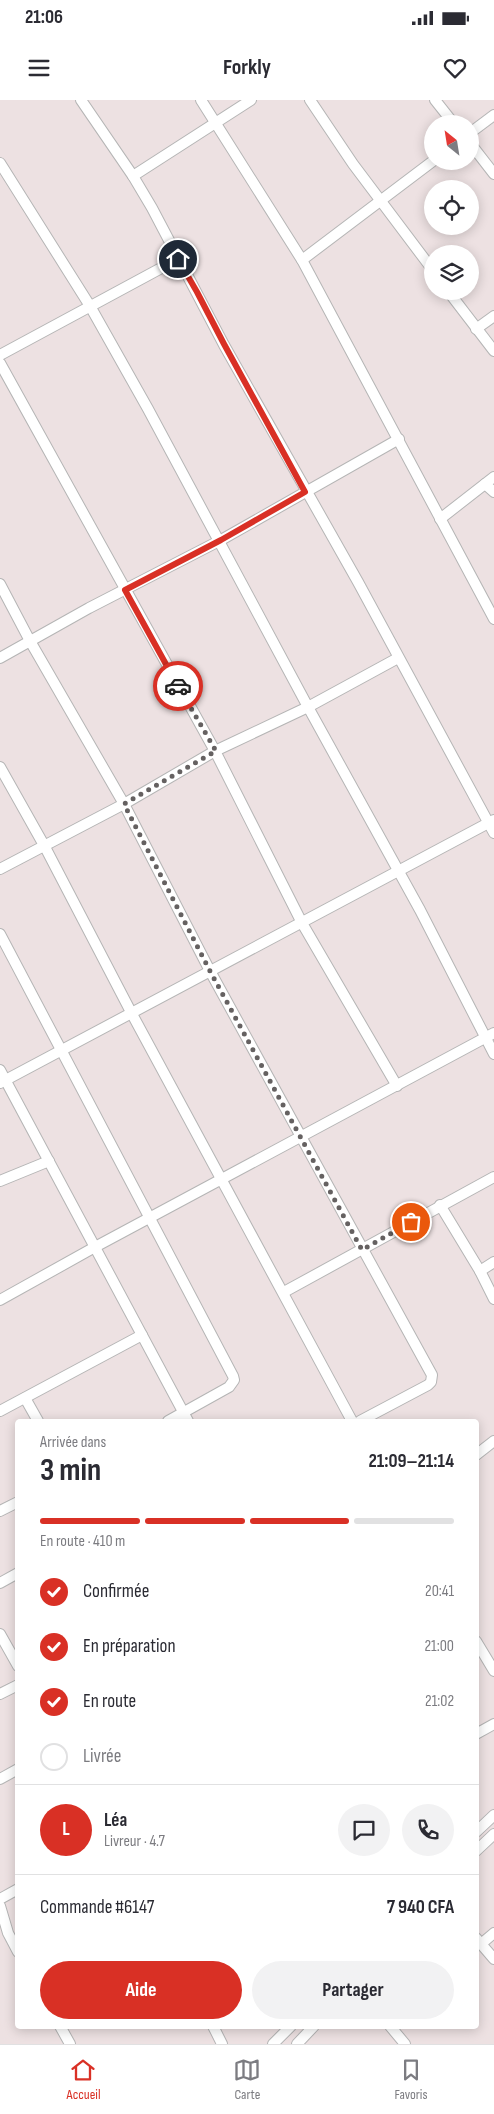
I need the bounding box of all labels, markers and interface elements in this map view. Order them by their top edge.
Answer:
text: 21:06 [25,6,63,29]
icon: menu [25,54,53,82]
text: Forkly [223,54,271,81]
icon: heart [441,54,469,82]
north arrow [424,115,479,170]
map controls [424,115,479,300]
button: locate [424,180,479,235]
pin [157,238,199,280]
icon: home [164,245,192,273]
button: layers [424,245,479,300]
courier [153,661,203,711]
icon: car [164,672,192,700]
pin [390,1201,432,1243]
icon: bag [397,1208,425,1236]
text: Arrivée dans [40,1433,106,1452]
text: 21:09–21:14 [368,1450,454,1473]
text: 3 min [40,1451,101,1490]
text: En route · 410 m [40,1532,125,1551]
icon: check [40,1578,68,1606]
text: Confirmée [83,1580,149,1603]
text: 20:41 [425,1582,454,1601]
icon: check [40,1633,68,1661]
text: En préparation [83,1635,176,1658]
text: 21:00 [424,1637,454,1656]
icon: check [40,1688,68,1716]
text: En route [83,1690,136,1713]
text: 21:02 [425,1692,454,1711]
text: Livrée [83,1745,121,1768]
button: chat [338,1804,390,1856]
button: phone [402,1804,454,1856]
text: Léa [104,1809,127,1832]
text: L [62,1818,70,1841]
text: Livreur · 4.7 [104,1832,165,1851]
text: Commande #6147 [40,1896,154,1919]
text: 7 940 CFA [387,1896,454,1919]
button: Aide [40,1961,242,2019]
button: Partager [252,1961,454,2019]
tab: Accueil [66,2056,101,2103]
tab: Carte [233,2056,261,2103]
tab: Favoris [394,2056,428,2103]

